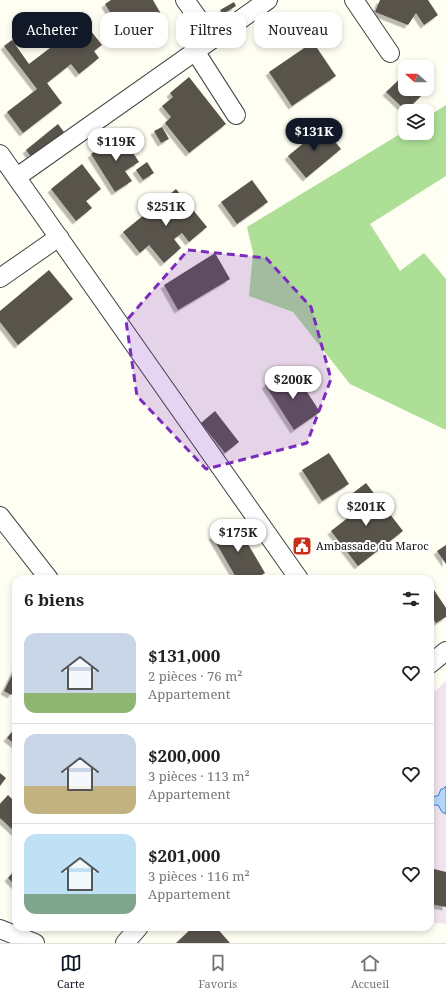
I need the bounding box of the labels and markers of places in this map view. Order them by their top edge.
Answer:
pin: $131K [286,118,342,152]
pin: $119K [88,128,144,162]
pin: $251K [138,193,194,227]
pin: $200K [265,366,321,400]
pin: $201K [338,493,394,527]
pin: $175K [210,519,266,553]
public building icon: Ambassade du Maroc [291,535,313,557]
place label: Ambassade du Maroc [316,538,429,553]

